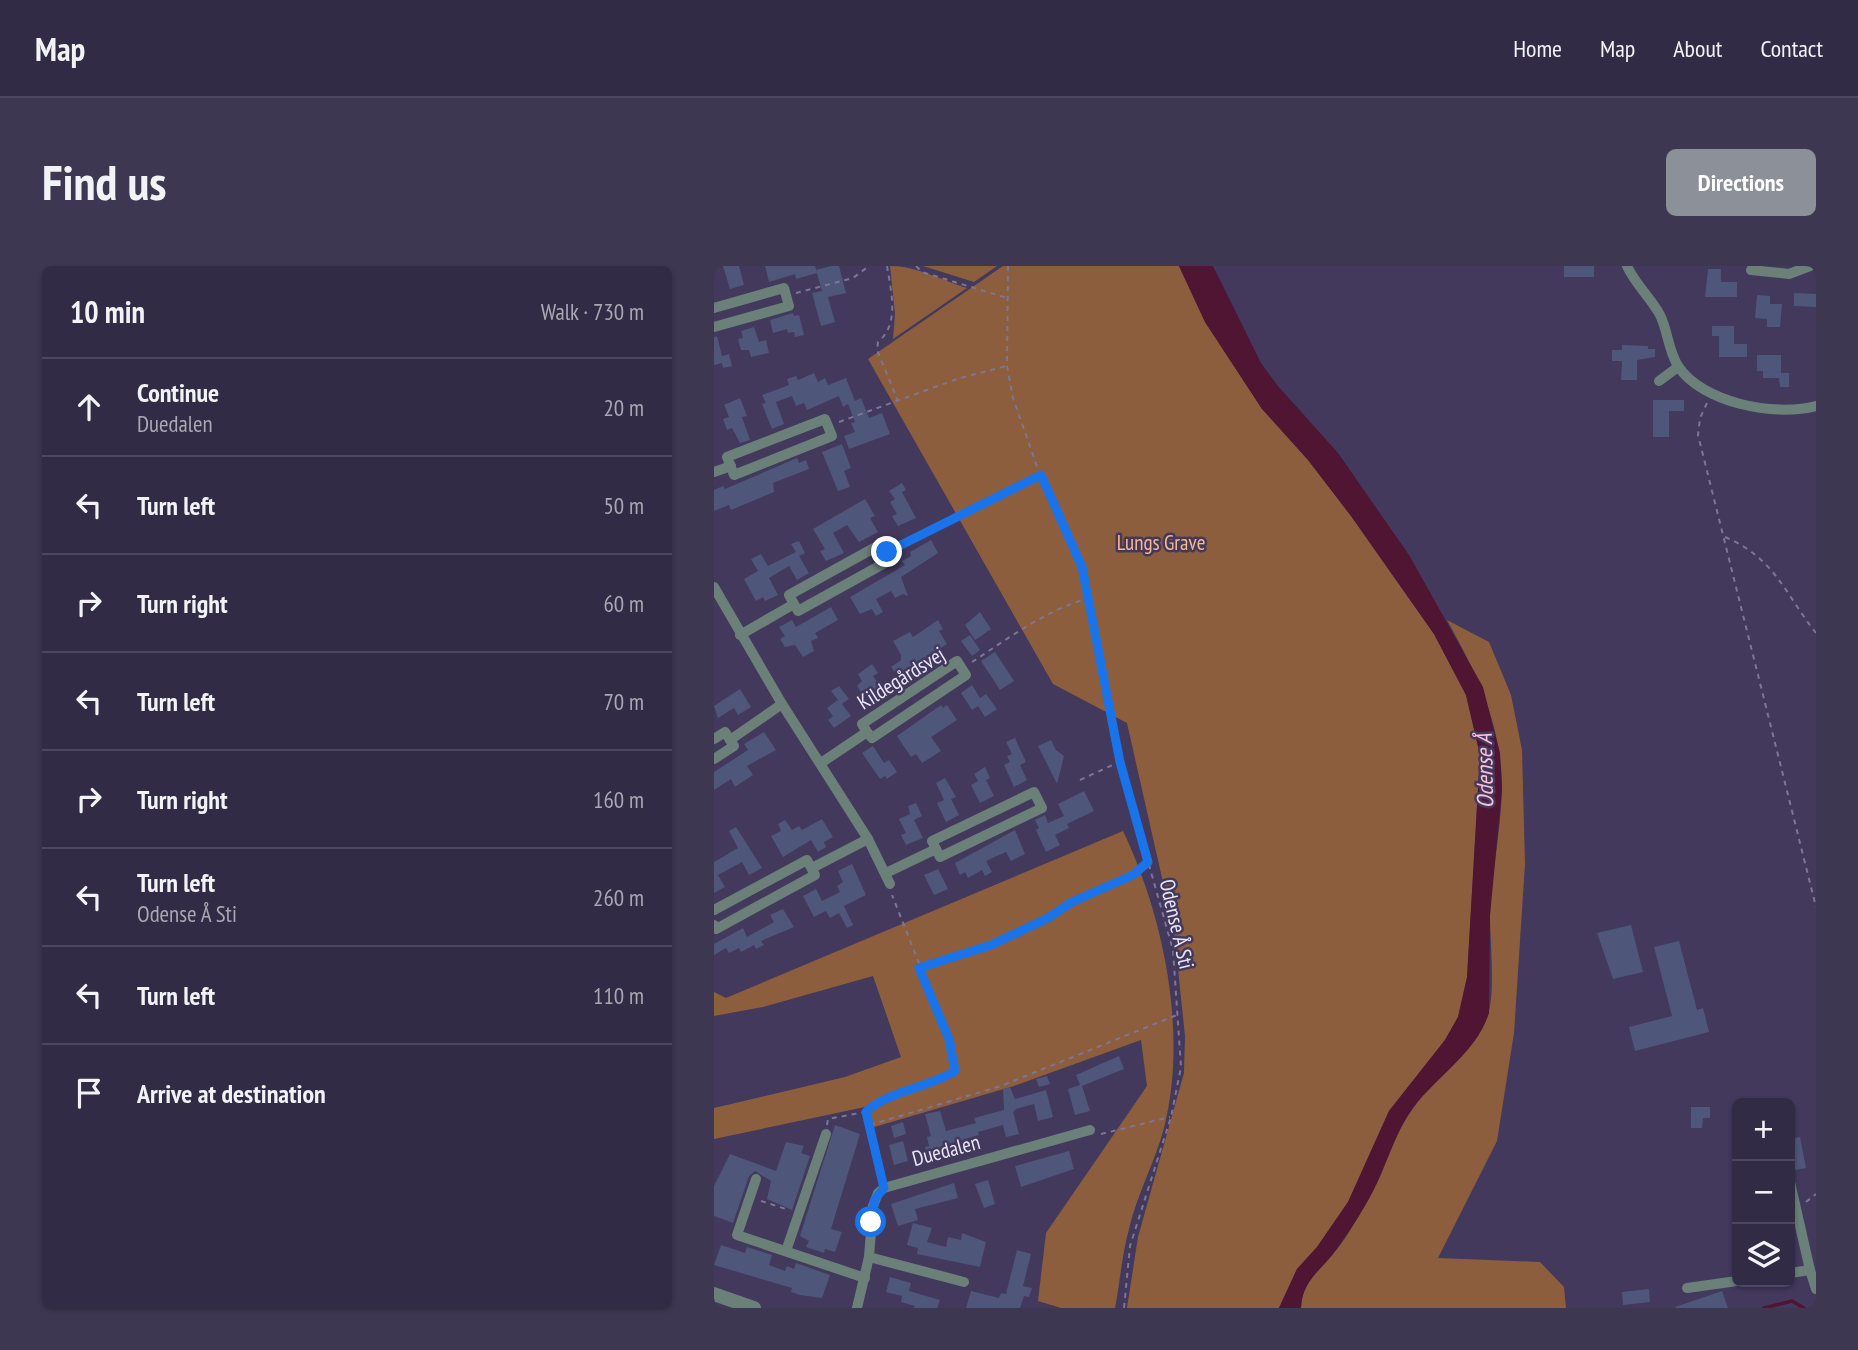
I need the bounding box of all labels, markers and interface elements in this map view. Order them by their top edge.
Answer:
text: Map [35,27,85,70]
text: Home [1513,33,1562,64]
text: Map [1600,33,1635,64]
text: About [1673,33,1722,64]
text: Contact [1760,33,1823,64]
button: Directions [1666,149,1816,216]
text: Find us [42,150,166,214]
text: 10 min [70,292,145,331]
text: Walk · 730 m [541,297,644,326]
text: Continue [137,376,219,409]
icon: ahead [70,388,108,426]
text: 20 m [603,393,644,422]
text: Duedalen [137,409,213,438]
icon: left [70,486,108,524]
text: Turn left [137,489,215,522]
text: 50 m [603,491,644,520]
park label: Lungs Grave [1117,529,1205,556]
route end [871,536,902,567]
icon: right [70,584,108,622]
text: Turn right [137,587,228,620]
text: 60 m [603,589,644,618]
street label: Kildegårdsvej [852,641,950,715]
icon: left [70,682,108,720]
text: Turn left [137,685,215,718]
text: 70 m [603,687,644,716]
water label: Odense Å [1469,731,1499,809]
icon: right [70,780,108,818]
text: Turn right [137,783,228,816]
text: 160 m [593,785,644,814]
text: Turn left [137,866,215,899]
street label: Odense Å Sti [1154,877,1200,971]
icon: left [70,878,108,916]
text: 260 m [593,883,644,912]
text: Odense Å Sti [137,899,237,928]
icon: left [70,976,108,1014]
text: Turn left [137,979,215,1012]
text: 110 m [593,981,644,1010]
icon: arrive [70,1074,108,1112]
text: Arrive at destination [137,1077,326,1110]
map controls [1732,1098,1795,1287]
button: + [1732,1098,1795,1161]
street label: Duedalen [909,1128,983,1172]
button: − [1732,1161,1795,1224]
route start [855,1206,886,1237]
button: layers [1732,1224,1795,1287]

